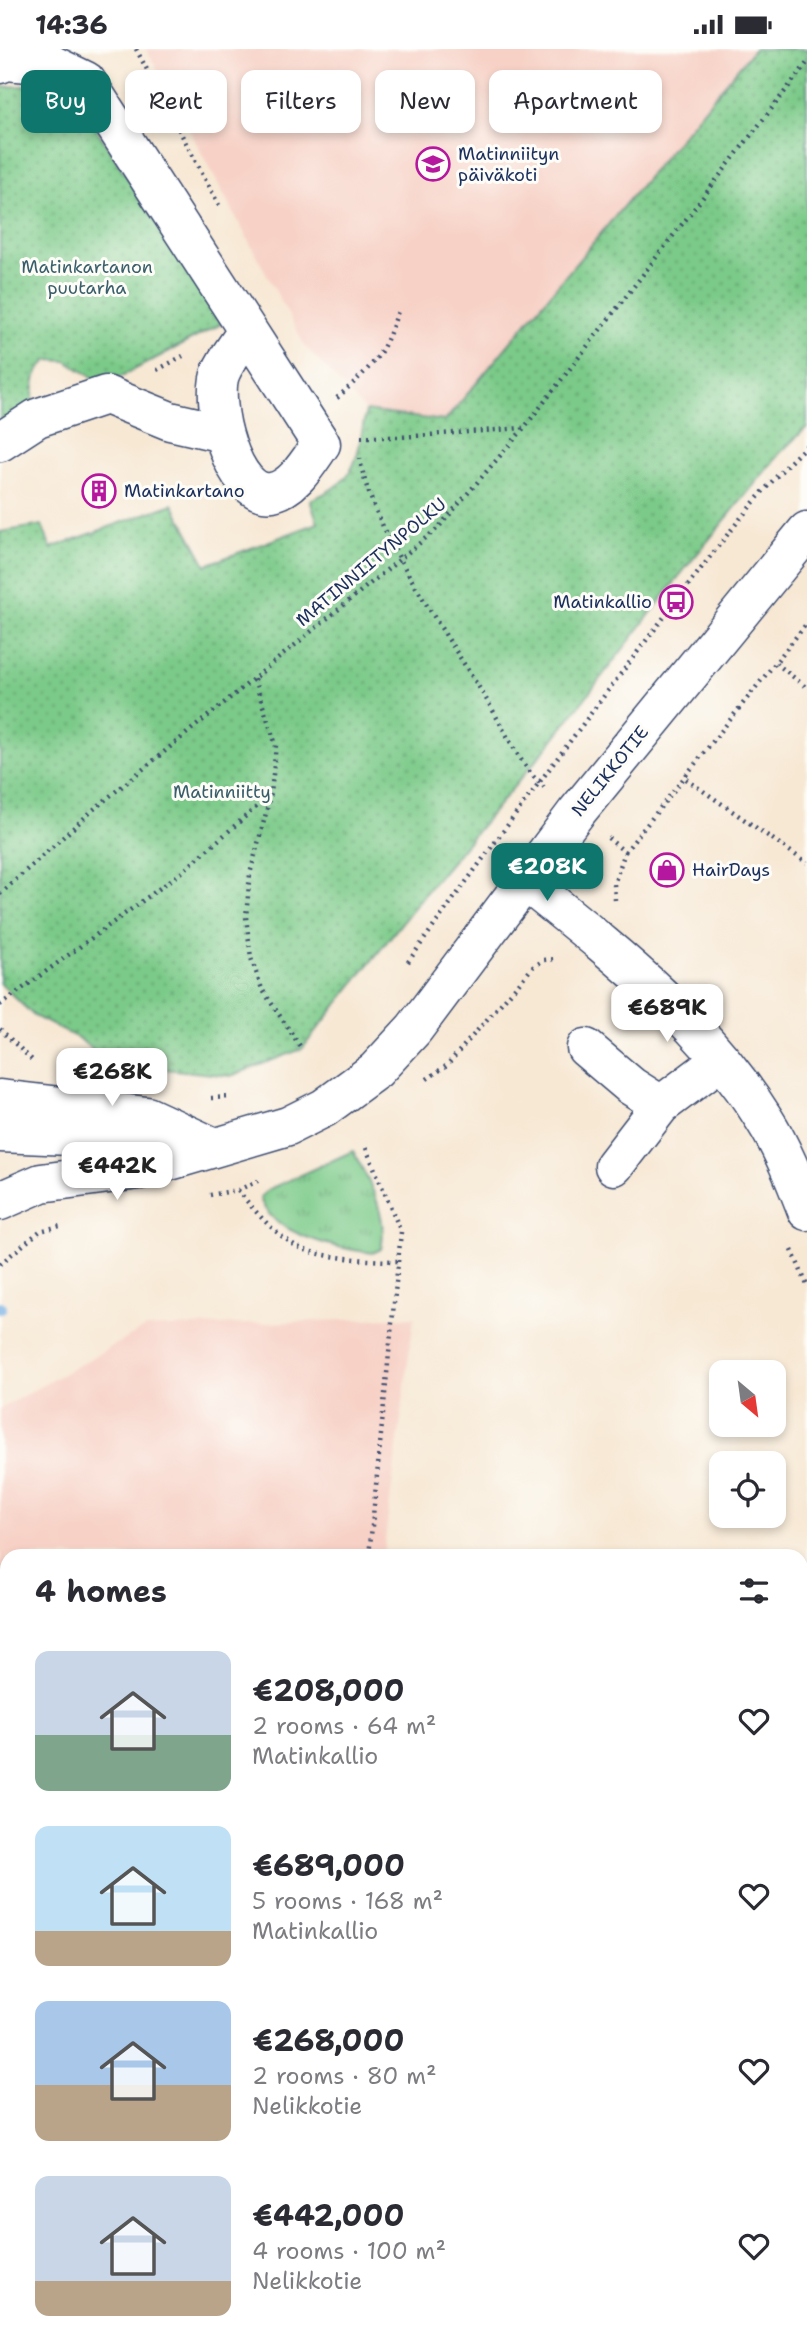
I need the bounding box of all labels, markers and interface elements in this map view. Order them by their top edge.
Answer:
text: 14:36 [35,7,108,42]
chip: Buy [21,70,111,133]
chip: Rent [125,70,227,133]
chip: Filters [241,70,361,133]
chip: New [375,70,475,133]
chip: Apartment [489,70,662,133]
place label: Matinniityn päiväkoti [458,142,559,187]
school or university icon: Matinniityn päiväkoti [414,145,452,183]
park label: Matinkartanon puutarha [21,255,153,300]
building icon: Matinkartano [80,472,118,510]
place label: Matinkartano [124,479,245,503]
street label: MATINNIITYNPOLKU [291,492,451,632]
bus stop icon: Matinkallio [657,583,695,621]
place label: Matinkallio [553,590,652,614]
street label: NELIKKOTIE [566,721,654,821]
park label: Matinniitty [173,780,271,804]
pin: €208K [498,843,596,903]
text: €208K [507,851,587,881]
shop icon: HairDays [648,851,686,889]
place label: HairDays [692,858,770,882]
pin: €689K [618,985,716,1044]
text: €689K [627,992,707,1022]
pin: €268K [63,1049,161,1108]
text: €268K [72,1056,152,1086]
pin: €442K [68,1143,166,1202]
text: €442K [78,1150,156,1180]
north arrow [709,1360,786,1437]
map controls [709,1360,786,1528]
button: locate [709,1451,786,1528]
text: 4 homes [35,1571,167,1612]
icon: filters [735,1572,773,1610]
text: €208,000 [252,1670,405,1711]
icon: home [91,1679,175,1763]
icon: heart [735,1702,773,1740]
text: 2 rooms · 64 m² [252,1711,436,1741]
text: Matinkallio [252,1741,378,1771]
text: €689,000 [252,1845,405,1886]
icon: home [91,1854,175,1938]
icon: heart [735,1877,773,1915]
text: 5 rooms · 168 m² [252,1886,443,1916]
text: Matinkallio [252,1916,378,1946]
text: €268,000 [252,2020,405,2061]
icon: home [91,2029,175,2113]
icon: heart [735,2052,773,2090]
text: 2 rooms · 80 m² [252,2061,437,2091]
text: Nelikkotie [252,2091,362,2121]
text: €442,000 [252,2195,404,2236]
icon: home [91,2204,175,2288]
icon: heart [735,2227,773,2265]
text: 4 rooms · 100 m² [252,2236,446,2266]
text: Nelikkotie [252,2266,362,2296]

